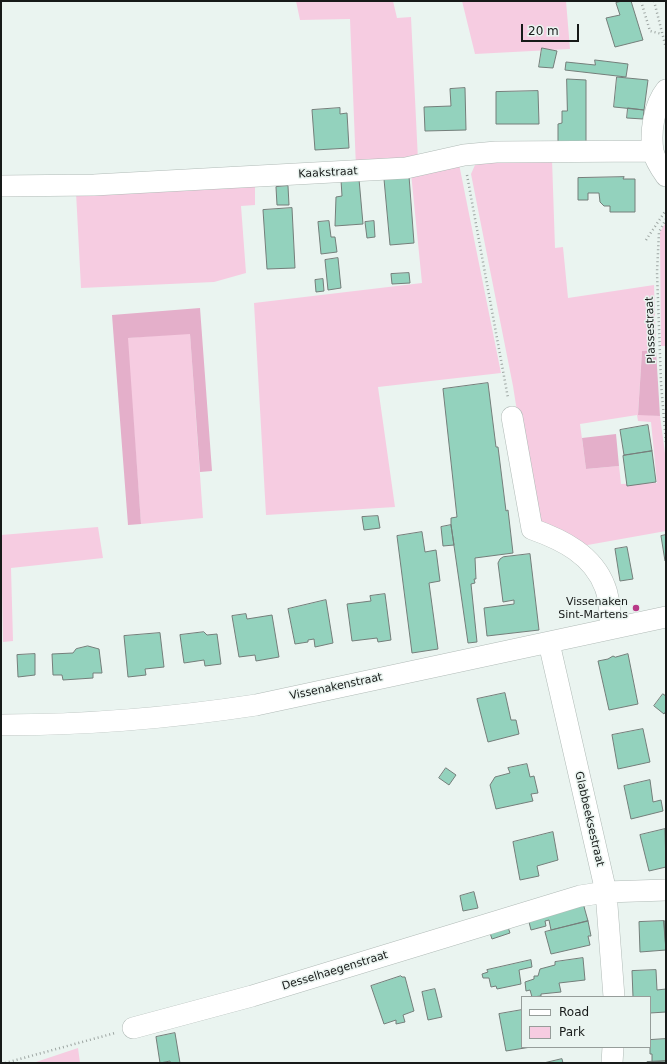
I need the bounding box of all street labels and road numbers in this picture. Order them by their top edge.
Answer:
street label: Kaakstraat [298,165,358,181]
street label: Plassestraat [643,296,659,364]
street label: Vissenakenstraat [288,671,384,703]
street label: Glabbeeksestraat [572,770,606,868]
street label: Desselhaegenstraat [280,949,390,993]

